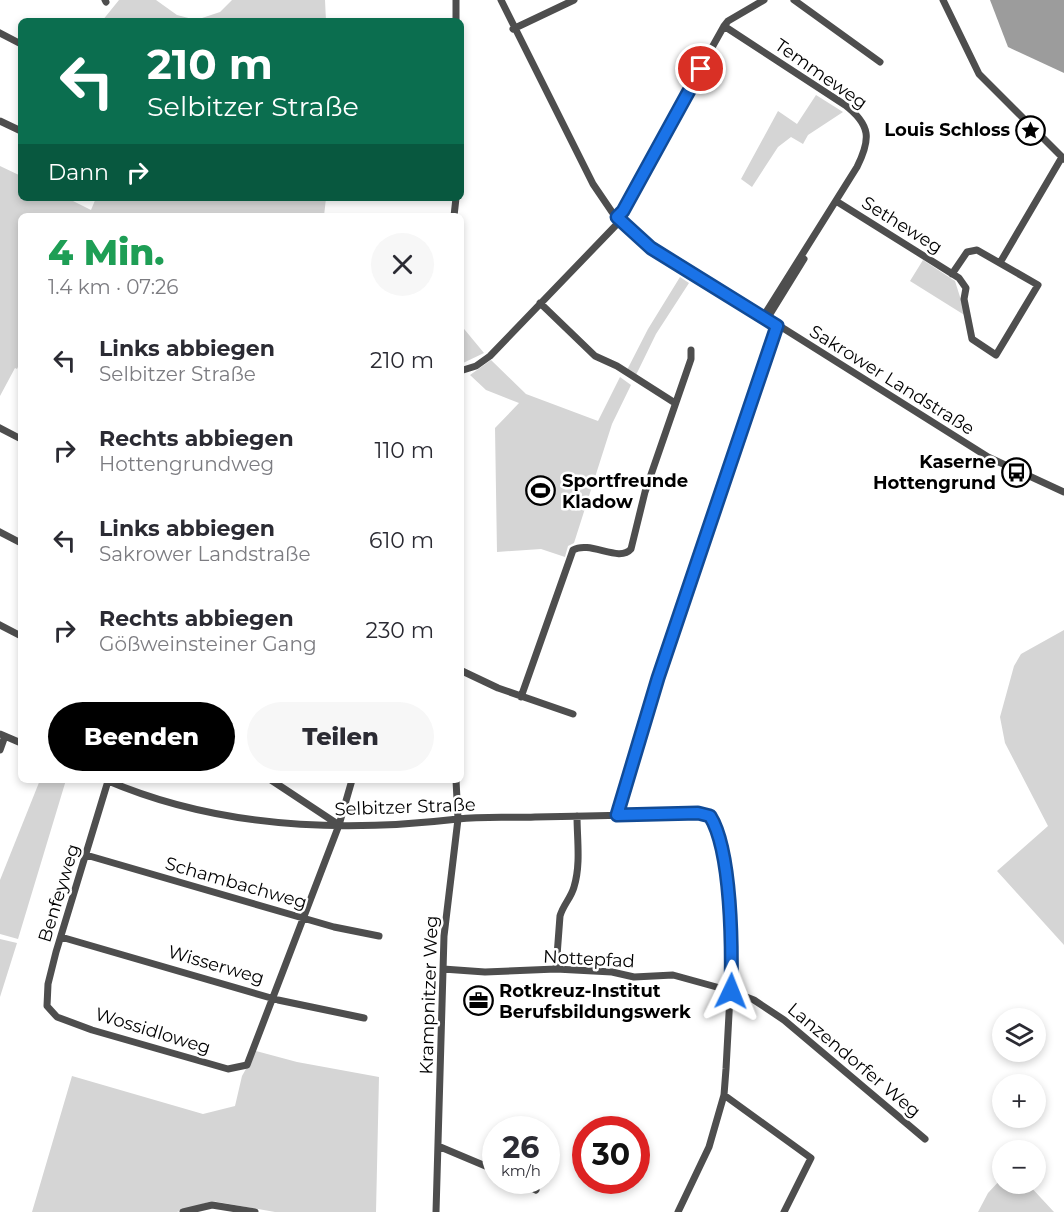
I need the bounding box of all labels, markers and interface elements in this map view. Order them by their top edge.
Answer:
street label: Temmeweg [771,34,871,114]
text: 210 m [147,38,273,90]
icon: left [48,42,126,120]
pin [675,43,726,94]
icon: arrive [684,52,717,85]
text: Selbitzer Straße [147,90,359,123]
place icon: Louis Schloss [1015,114,1047,146]
place label: Louis Schloss [884,119,1010,141]
icon: right [121,156,154,189]
text: Dann [48,159,109,186]
street label: Setheweg [858,192,946,258]
text: 4 Min. [48,230,165,274]
button: close [371,233,434,296]
text: 1.4 km · 07:26 [48,275,178,299]
street label: Sakrower Landstraße [805,320,979,440]
text: Links abbiegen [99,335,275,362]
icon: left [48,344,81,377]
text: 210 m [370,347,434,374]
text: Selbitzer Straße [99,362,256,386]
text: Rechts abbiegen [99,425,294,452]
icon: right [48,434,81,467]
text: 110 m [374,437,434,464]
place label: Kaserne Hottengrund [873,451,996,494]
text: Hottengrundweg [99,452,274,476]
bus stop icon: Kaserne Hottengrund [1001,456,1033,488]
place label: Sportfreunde Kladow [562,470,688,513]
sports icon: Sportfreunde Kladow [525,475,557,507]
text: Links abbiegen [99,515,275,542]
icon: left [48,524,81,557]
text: 610 m [369,527,434,554]
text: Sakrower Landstraße [99,542,311,566]
text: Rechts abbiegen [99,605,294,632]
icon: right [48,614,81,647]
text: 230 m [365,617,434,644]
text: Gößweinsteiner Gang [99,632,317,656]
button: Beenden [48,702,235,771]
button: Teilen [247,702,434,771]
street label: Selbitzer Straße [334,794,476,820]
street label: Benfeyweg [34,841,84,945]
street label: Schambachweg [163,852,309,914]
street label: Krampnitzer Weg [415,915,443,1075]
street label: Wisserweg [165,941,267,989]
street label: Nottepfad [543,946,635,972]
position arrow [699,959,763,1023]
place label: Rotkreuz-Institut Berufsbildungswerk [499,980,691,1023]
office icon: Rotkreuz-Institut Berufsbildungswerk [462,985,494,1017]
street label: Lanzendorfer Weg [783,998,925,1122]
street label: Wossidloweg [93,1003,213,1059]
map controls [992,1008,1046,1194]
button: layers [992,1008,1046,1062]
button: + [992,1074,1046,1128]
speed limit sign: 30 [572,1116,650,1194]
text: 26 [503,1129,539,1166]
button: − [992,1140,1046,1194]
text: km/h [501,1161,541,1180]

